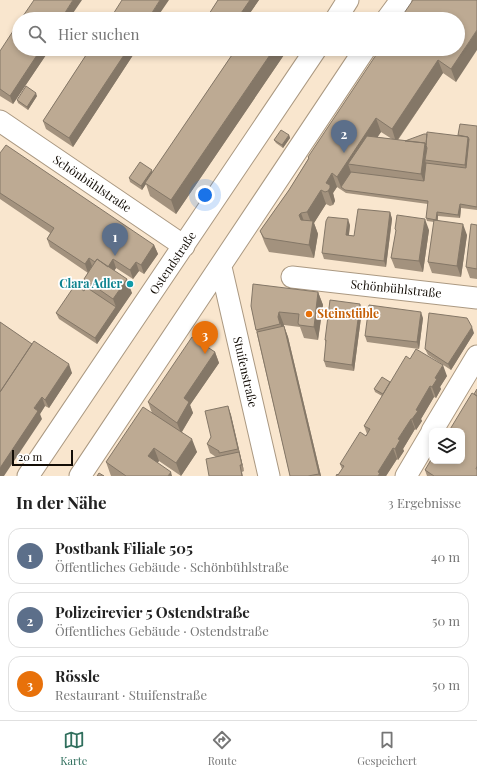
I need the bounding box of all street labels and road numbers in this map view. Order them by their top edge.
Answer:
street label: Schönbühlstraße [50,151,135,215]
street label: Ostendstraße [145,228,199,297]
street label: Schönbühlstraße [350,275,442,301]
street label: Stuifenstraße [230,335,262,409]

